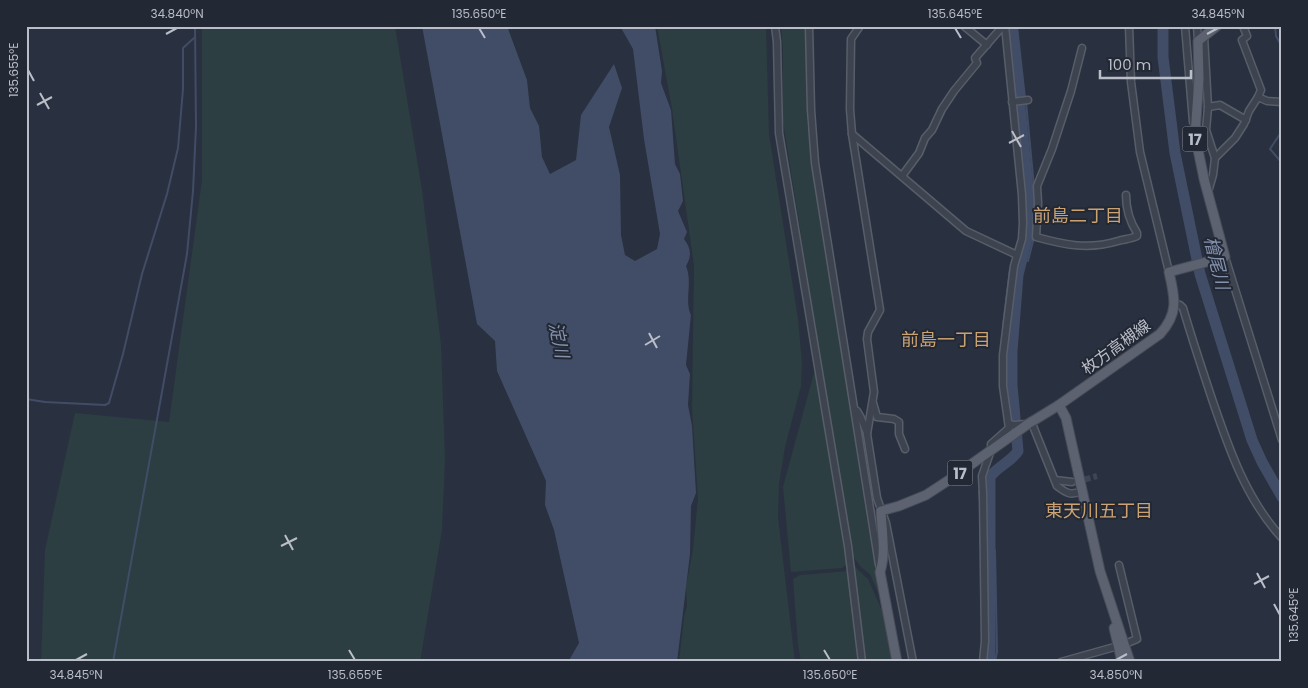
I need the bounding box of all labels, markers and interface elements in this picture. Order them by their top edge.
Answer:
text: 34.840°N [150,5,204,22]
text: 135.650°E [452,5,506,22]
text: 135.645°E [928,5,982,22]
text: 34.845°N [1191,5,1245,22]
text: 135.655°E [5,43,22,97]
scale bar [1100,48,1192,80]
text: 100 m [1108,54,1151,75]
road number: 17 [1182,126,1208,152]
district label: 前島二丁目 [1033,203,1123,228]
water label: 檜尾川 [1198,234,1236,294]
street label: 枚方高槻線 [1077,314,1155,380]
water label: 淀川 [543,320,575,362]
district label: 前島一丁目 [901,327,991,352]
road number: 17 [948,460,972,486]
district label: 東天川五丁目 [1045,498,1153,523]
text: 135.645°E [1285,588,1302,642]
text: 34.845°N [49,666,103,683]
text: 135.655°E [328,666,382,683]
text: 135.650°E [803,666,857,683]
text: 34.850°N [1089,666,1143,683]

